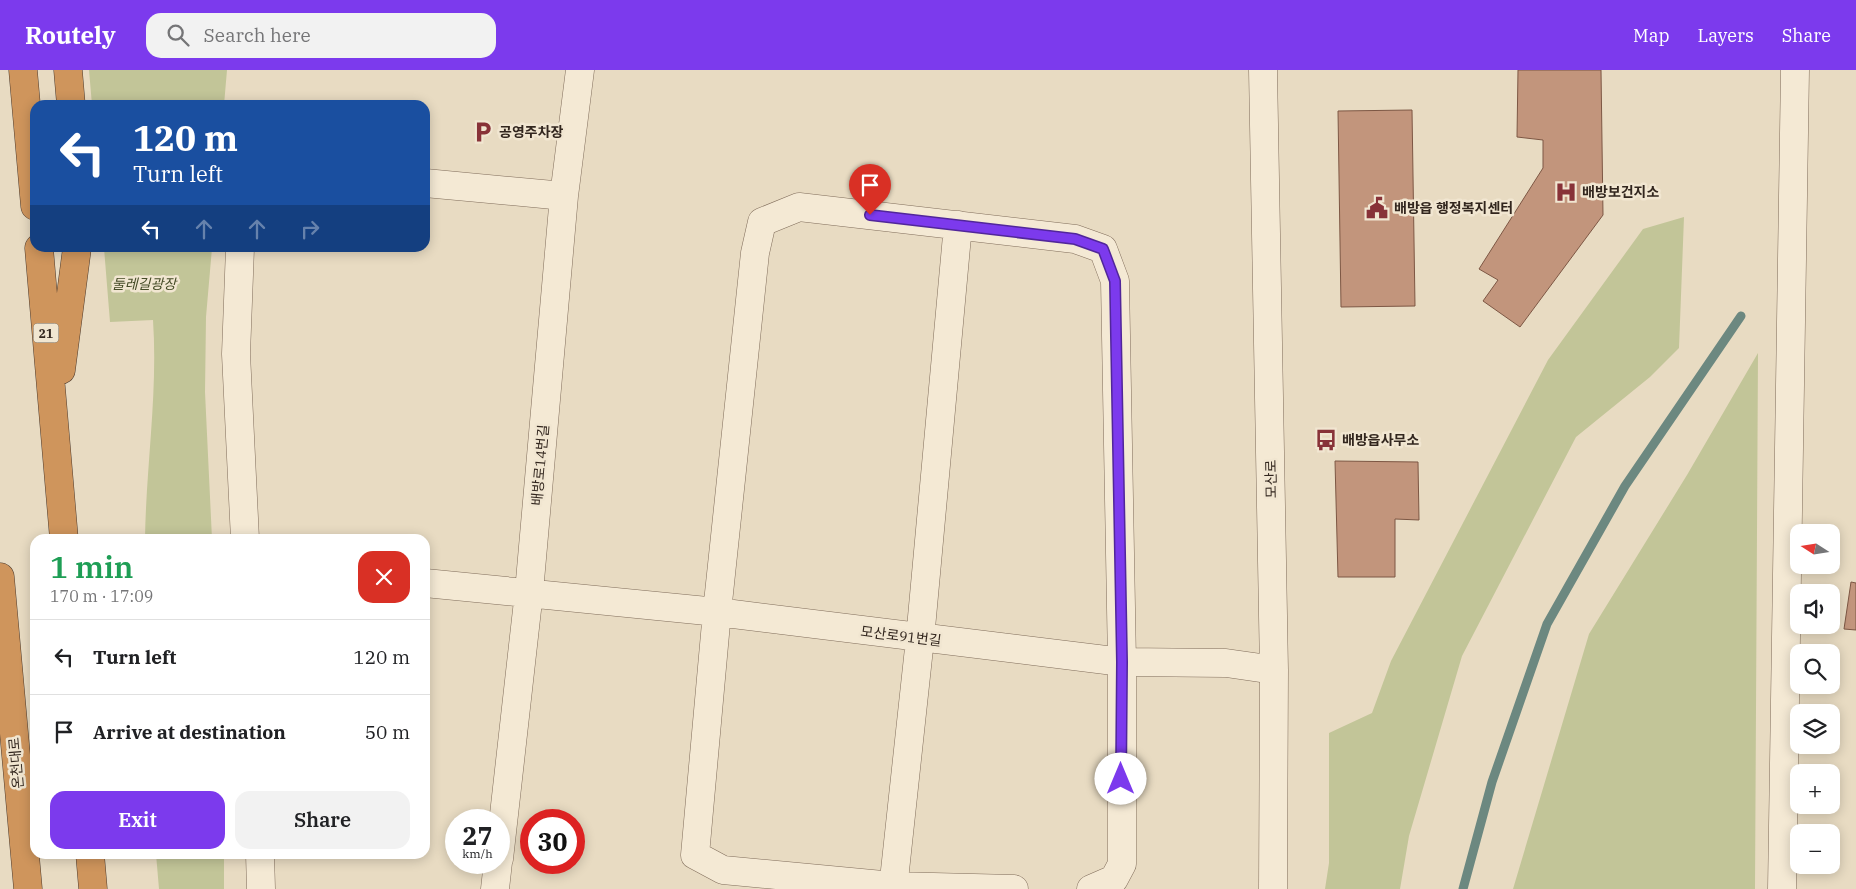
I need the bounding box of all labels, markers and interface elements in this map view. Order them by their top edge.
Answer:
search box [146,13,496,58]
text: Routely [25,19,116,51]
icon: search [164,21,192,49]
text: Search here [204,23,311,47]
text: Map [1633,24,1670,47]
text: Layers [1698,24,1754,47]
text: Share [1782,24,1831,47]
text: 120 m [133,115,238,161]
parking icon: 공영주차장 [470,119,496,145]
icon: left [50,120,115,185]
place label: 공영주차장 [499,123,564,141]
text: Turn left [133,159,223,188]
pin [849,164,891,215]
icon: arrive [856,171,884,199]
hospital icon: 배방보건지소 [1553,179,1579,205]
place label: 배방보건지소 [1582,183,1659,201]
public building icon: 배방읍 행정복지센터 [1364,195,1390,221]
place label: 배방읍 행정복지센터 [1394,199,1513,217]
icon: left [137,215,165,243]
icon: ahead [190,215,218,243]
icon: ahead [243,215,271,243]
icon: right [296,215,324,243]
park label: 둘레길광장 [112,275,178,293]
road number: 21 [34,324,58,342]
street label: 배방로14번길 [527,424,553,506]
bus stop icon: 배방읍사무소 [1313,427,1339,453]
place label: 배방읍사무소 [1342,431,1419,449]
street label: 모산로 [1262,459,1280,498]
north arrow [1790,524,1840,574]
map controls [1790,524,1840,874]
text: 1 min [50,547,133,586]
button: close [358,551,410,603]
button: sound [1790,584,1840,634]
text: 170 m · 17:09 [50,586,153,606]
street label: 모산로91번길 [860,622,942,650]
icon: left [50,643,78,671]
button: search [1790,644,1840,694]
text: Turn left [93,645,176,669]
text: 120 m [353,645,410,669]
button: layers [1790,704,1840,754]
icon: arrive [50,718,78,746]
text: Arrive at destination [93,720,286,744]
text: 50 m [365,720,410,744]
street label: 온천대로 [5,736,27,789]
position arrow [1094,752,1146,804]
button: + [1790,764,1840,814]
button: Exit [50,791,225,849]
button: Share [235,791,410,849]
speed limit sign: 30 [520,809,585,874]
text: 27 [462,819,493,852]
button: − [1790,824,1840,874]
text: km/h [462,846,493,861]

